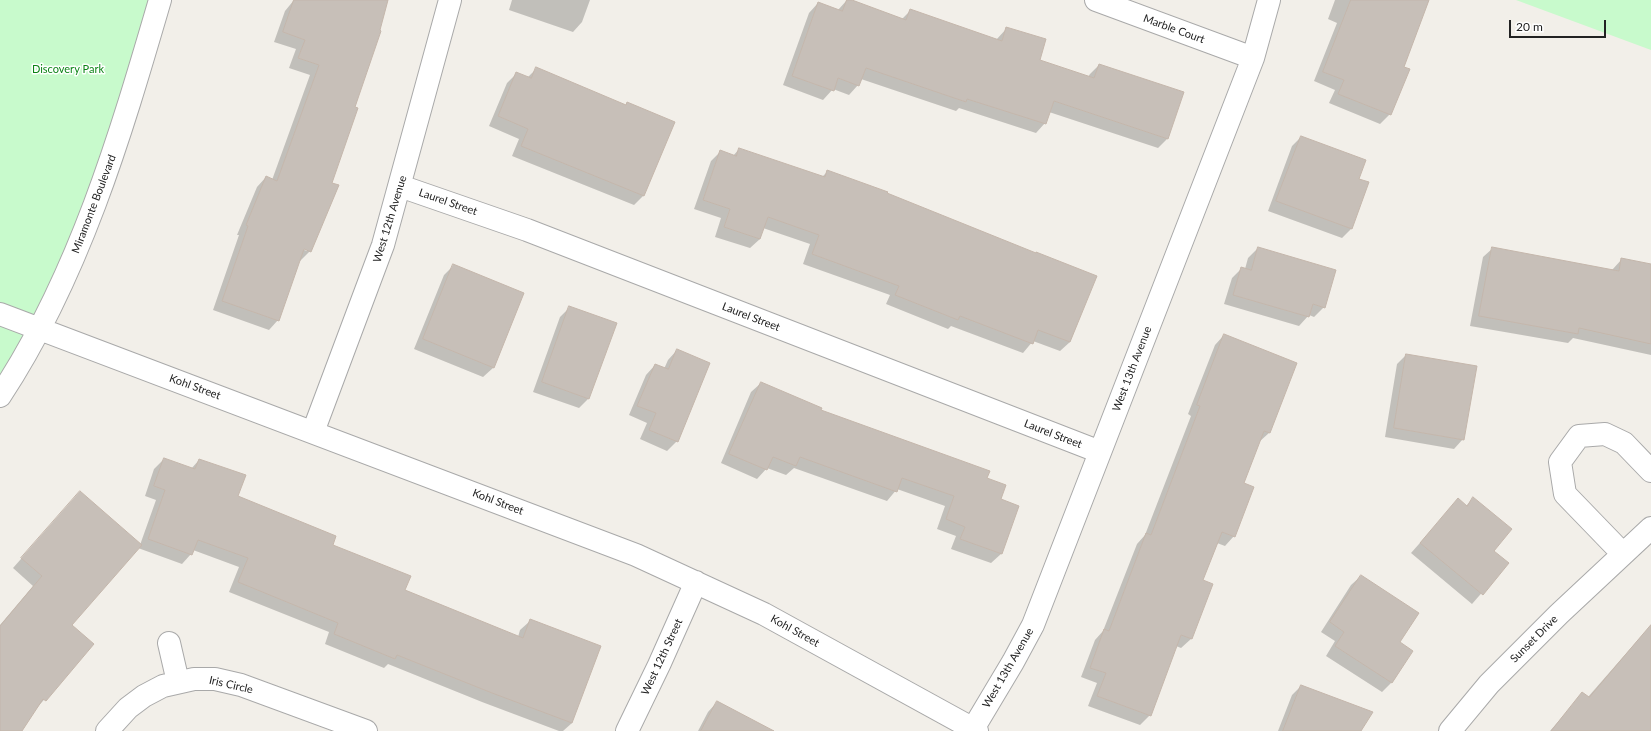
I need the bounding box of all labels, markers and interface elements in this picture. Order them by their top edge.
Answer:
street label: Marble Court [1141,12,1207,46]
scale bar [1511,12,1608,38]
text: 20 m [1516,19,1543,34]
park label: Discovery Park [32,62,104,76]
street label: Miramonte Boulevard [69,153,119,255]
street label: West 12th Avenue [371,174,409,264]
street label: Laurel Street [417,186,479,218]
street label: Laurel Street [720,300,782,334]
street label: West 13th Avenue [1110,325,1154,413]
street label: Kohl Street [168,372,222,402]
street label: Laurel Street [1022,417,1084,451]
street label: Kohl Street [471,486,525,518]
street label: Kohl Street [768,612,822,650]
street label: Sunset Drive [1508,613,1560,665]
street label: West 12th Street [639,617,685,697]
street label: West 13th Avenue [980,626,1036,710]
street label: Iris Circle [208,674,254,696]

